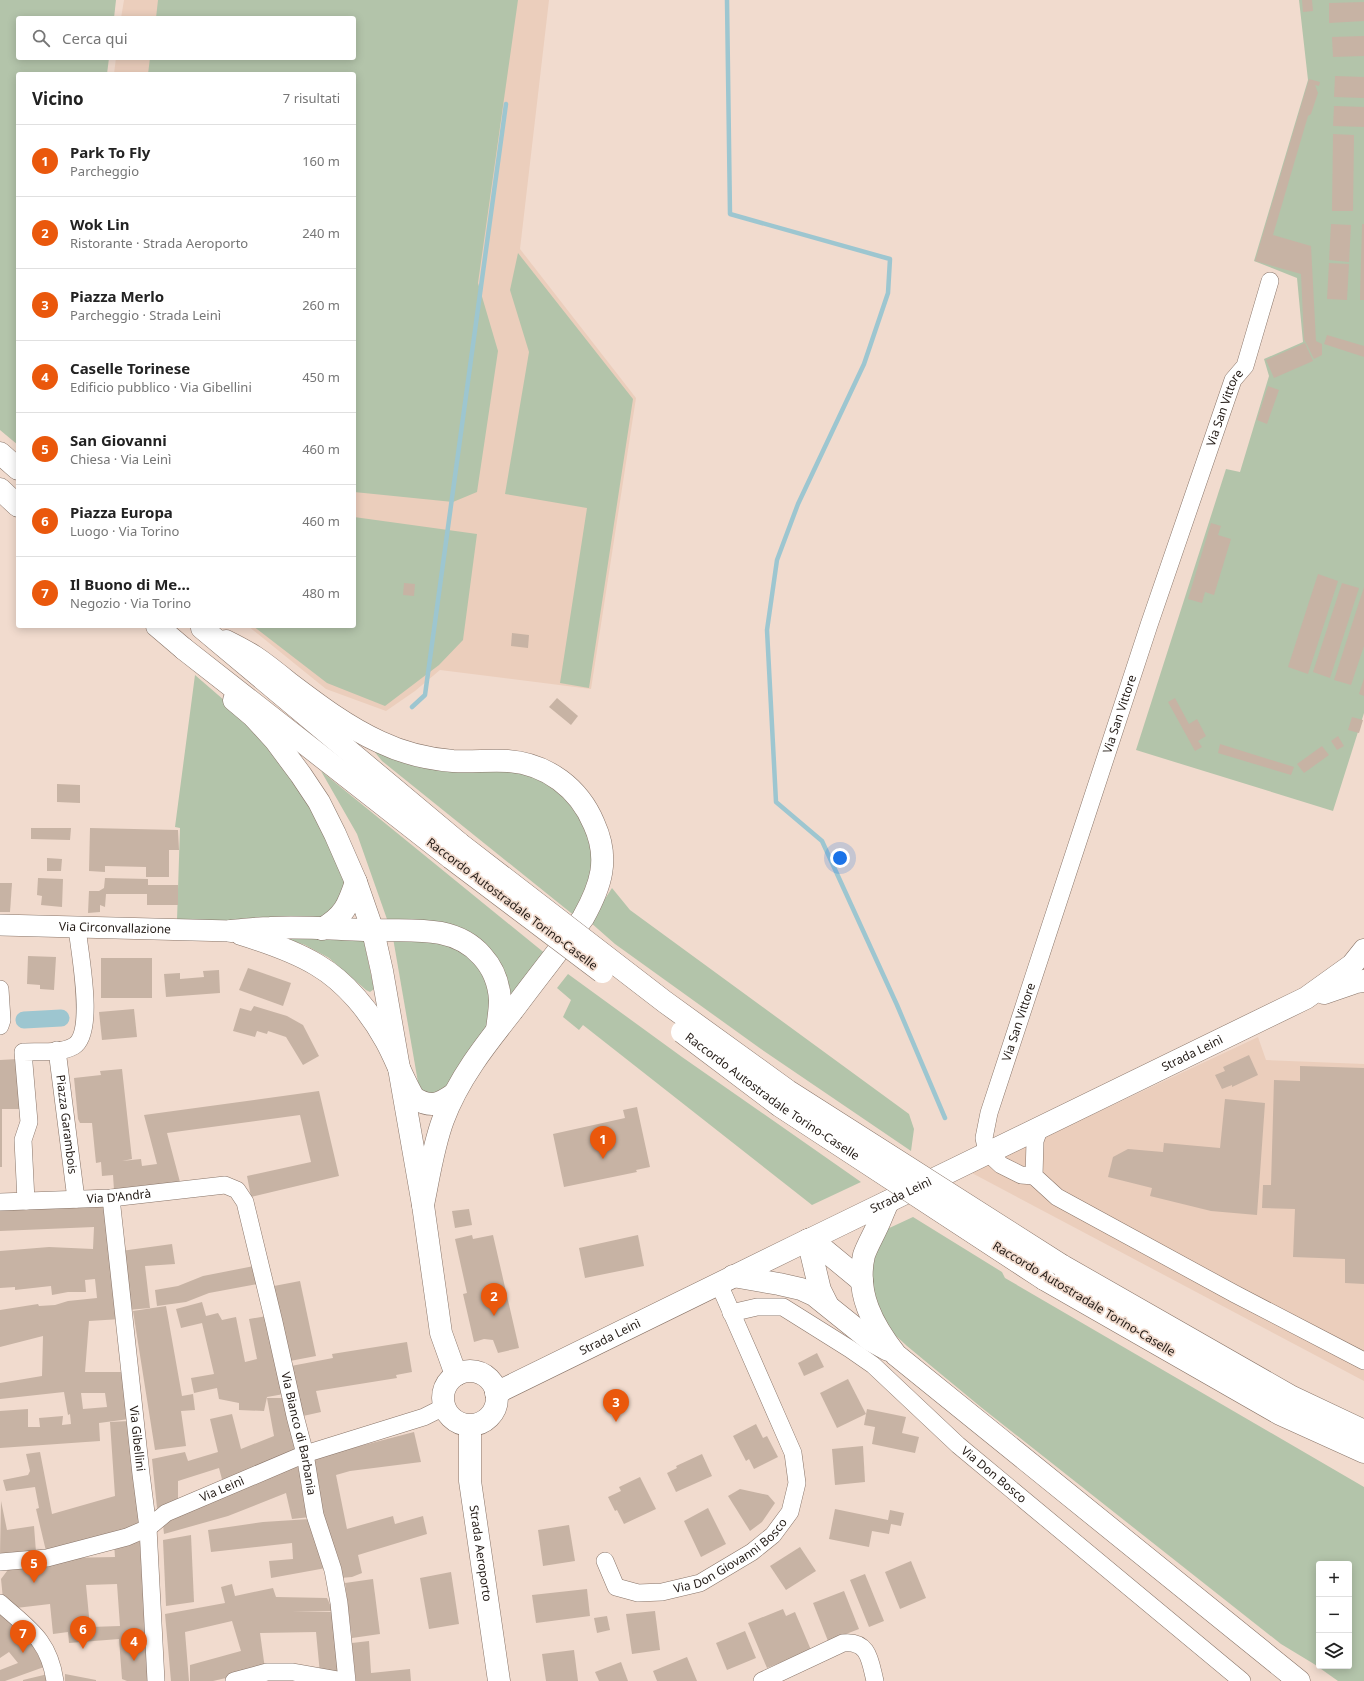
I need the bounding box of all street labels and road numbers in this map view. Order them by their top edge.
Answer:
street label: Via San Vittore [1202,365,1247,449]
street label: Via San Vittore [1098,672,1140,756]
street label: Raccordo Autostradale Torino-Caselle [423,834,602,974]
street label: Via Circonvallazione [59,918,171,937]
street label: Via San Vittore [998,980,1039,1063]
street label: Raccordo Autostradale Torino-Caselle [682,1028,863,1164]
street label: Strada Leinì [1158,1031,1226,1075]
street label: Piazza Garambois [52,1074,82,1175]
street label: Strada Leinì [867,1173,934,1217]
street label: Via D'Andrà [86,1184,152,1207]
street label: Raccordo Autostradale Torino-Caselle [990,1237,1179,1360]
street label: Strada Leinì [576,1314,643,1359]
street label: Via Bianco di Barbania [277,1370,321,1496]
street label: Via Gibellini [126,1405,150,1472]
street label: Via Don Bosco [958,1442,1031,1507]
street label: Via Leinì [197,1472,247,1506]
street label: Strada Aeroporto [466,1504,496,1603]
street label: Via Don Giovanni Bosco [672,1514,791,1597]

